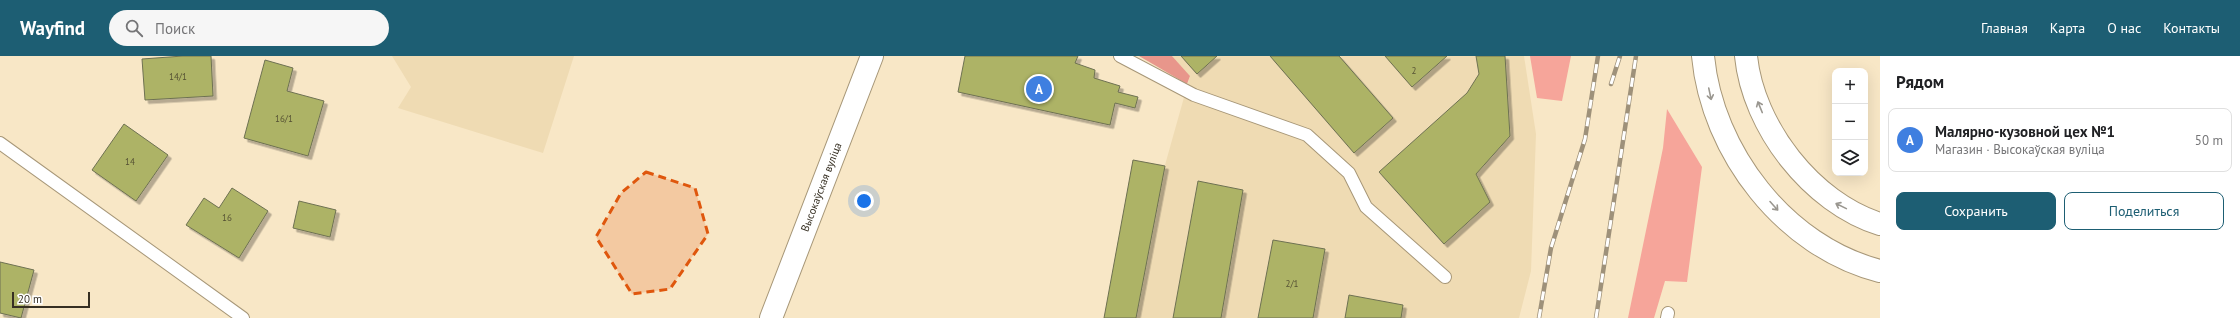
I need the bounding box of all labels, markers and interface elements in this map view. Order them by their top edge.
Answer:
search box [109,10,389,46]
text: Wayfind [20,16,85,40]
icon: search [123,17,145,39]
text: Поиск [155,19,195,38]
text: Главная [1981,19,2028,37]
text: Карта [2050,19,2085,37]
text: О нас [2107,19,2141,37]
text: Контакты [2163,19,2220,37]
house number: 2 [1412,65,1417,76]
map controls [1832,68,1868,176]
button: + [1832,68,1868,104]
house number: 14/1 [169,71,187,82]
text: Рядом [1896,71,1944,93]
pin: A [1026,74,1052,104]
one-way arrow [1706,88,1714,101]
one-way arrow [1756,101,1763,113]
button: − [1832,104,1868,140]
house number: 16/1 [275,113,293,124]
text: Малярно-кузовной цех №1 [1935,122,2115,141]
text: A [1906,132,1914,149]
text: 50 m [2195,132,2223,149]
street label: Высокаўская вуліца [798,140,844,234]
button: layers [1832,140,1868,176]
text: Магазин · Высокаўская вуліца [1935,141,2105,158]
house number: 14 [125,156,135,167]
your location [854,191,874,211]
button: Сохранить [1896,192,2056,230]
button: Поделиться [2064,192,2224,230]
one-way arrow [1769,201,1778,211]
one-way arrow [1835,202,1847,209]
house number: 16 [222,212,232,223]
house number: 2/1 [1286,278,1299,289]
scale bar [12,290,90,309]
text: 20 m [18,292,42,306]

